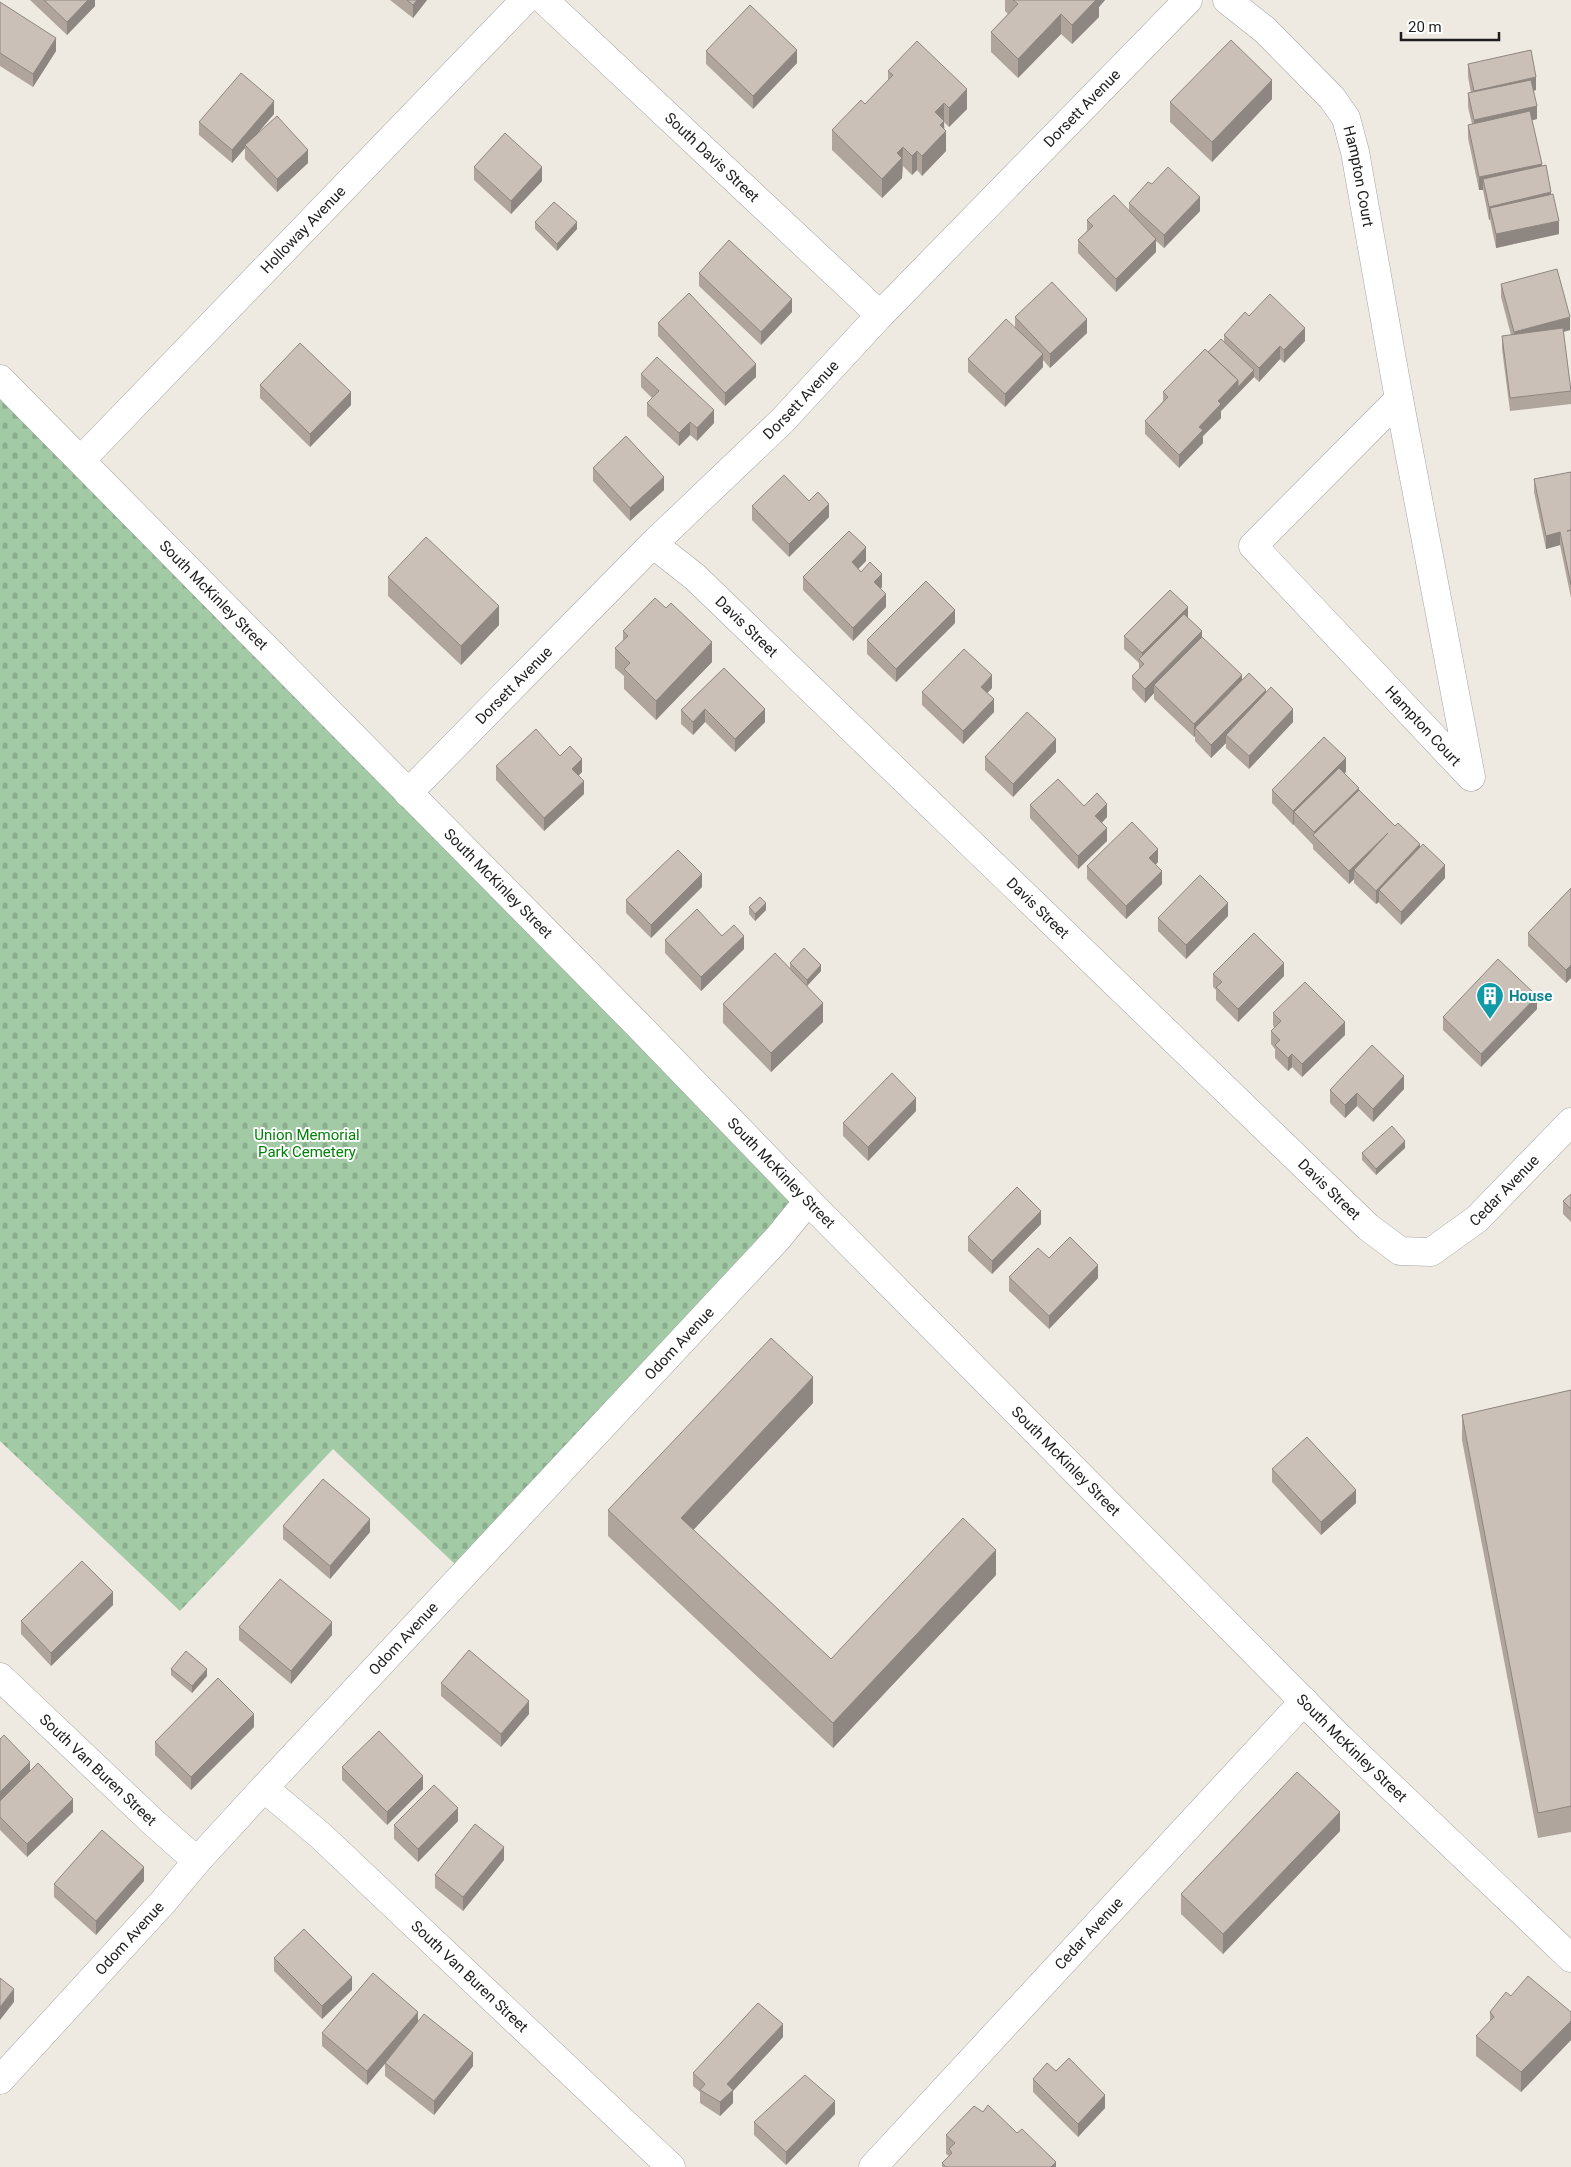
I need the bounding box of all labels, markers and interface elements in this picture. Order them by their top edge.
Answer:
scale bar [1401,10,1498,42]
text: 20 m [1408,18,1442,36]
street label: Dorsett Avenue [1040,66,1124,151]
street label: South Davis Street [661,109,763,206]
street label: Hampton Court [1339,124,1377,228]
street label: Holloway Avenue [257,182,349,277]
street label: Dorsett Avenue [759,357,843,443]
street label: South McKinley Street [156,537,272,654]
street label: Davis Street [711,592,782,661]
street label: Dorsett Avenue [472,643,556,728]
street label: Hampton Court [1381,682,1465,770]
street label: South McKinley Street [440,825,556,942]
street label: Davis Street [1003,874,1073,942]
building icon: House [1475,981,1505,1020]
place label: House [1509,987,1552,1005]
street label: South McKinley Street [724,1114,839,1232]
park label: Union Memorial Park Cemetery [254,1126,360,1161]
street label: Cedar Avenue [1466,1151,1543,1230]
street label: Davis Street [1294,1155,1364,1224]
street label: Odom Avenue [641,1303,718,1384]
street label: South McKinley Street [1008,1403,1124,1520]
street label: Odom Avenue [365,1598,442,1679]
street label: South McKinley Street [1293,1690,1411,1806]
street label: South Van Buren Street [36,1710,160,1830]
street label: Cedar Avenue [1051,1894,1127,1974]
street label: Odom Avenue [92,1898,168,1979]
street label: South Van Buren Street [407,1917,532,2036]

